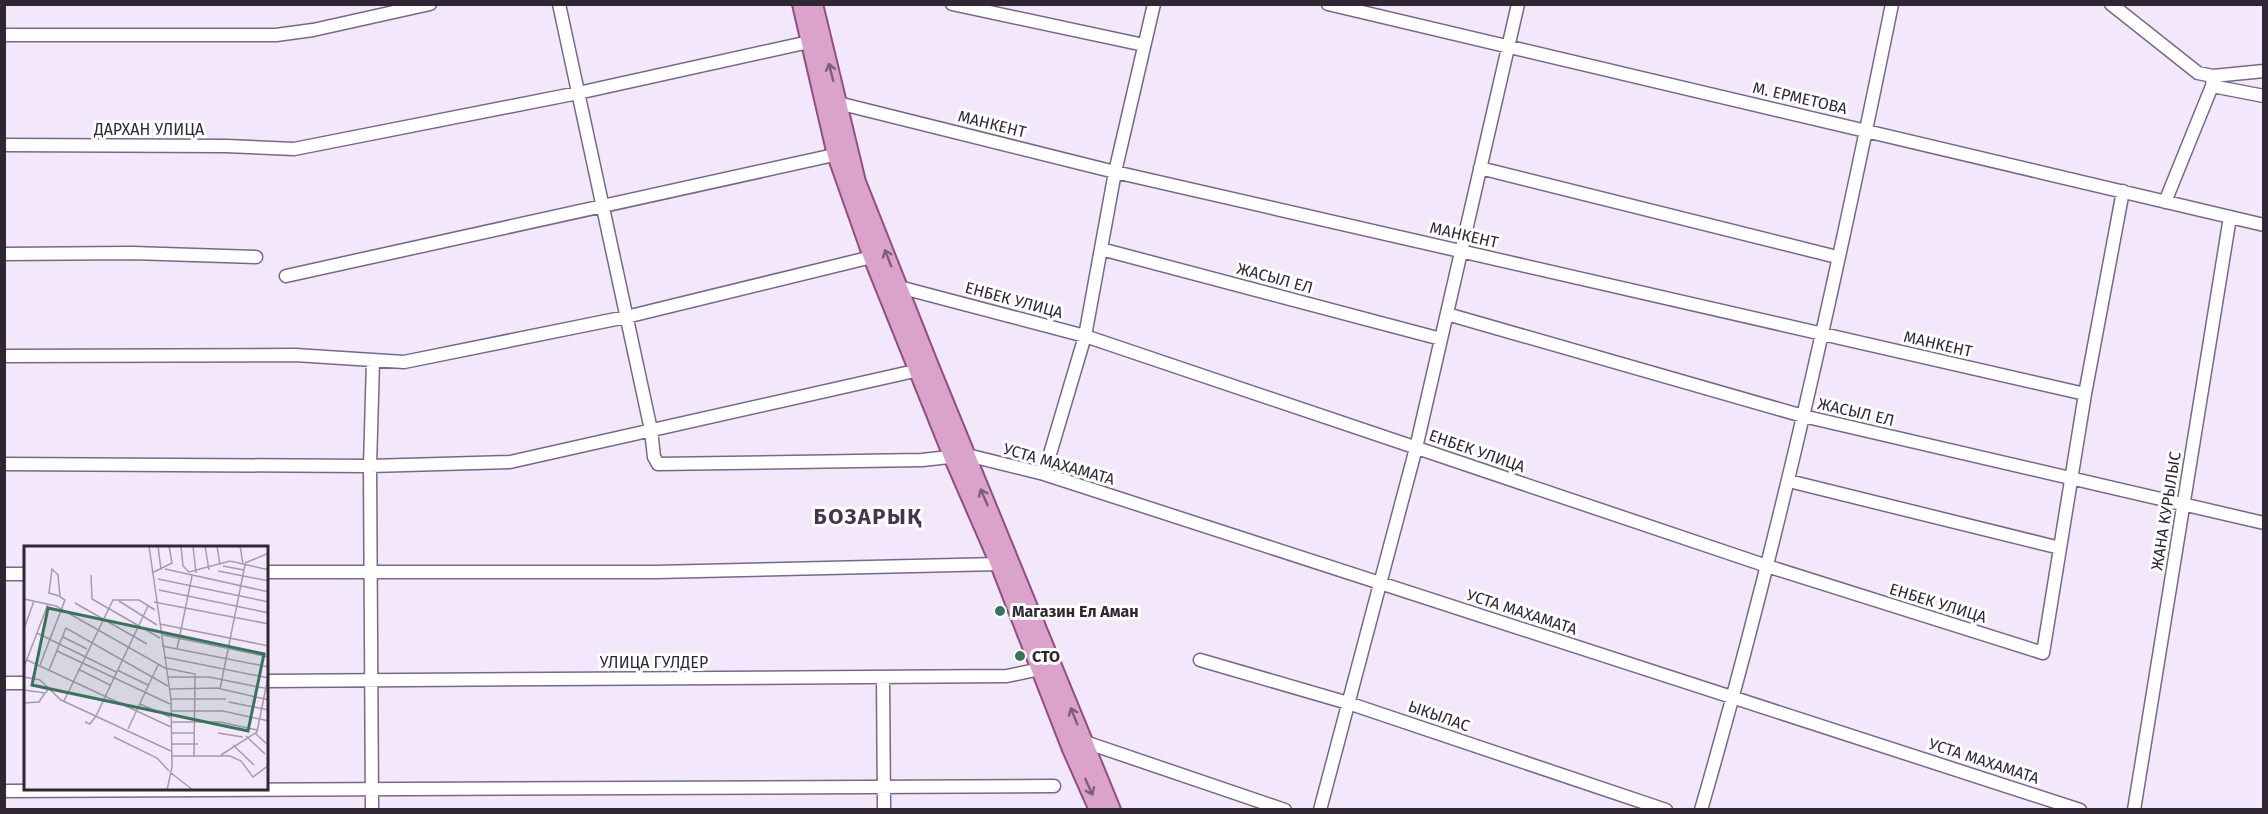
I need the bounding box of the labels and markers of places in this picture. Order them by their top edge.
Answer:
place label: Магазин Ел Аман [1012,602,1139,621]
marker: Магазин Ел Аман [993,604,1007,618]
place label: СТО [1032,647,1060,666]
marker: СТО [1013,649,1027,663]

